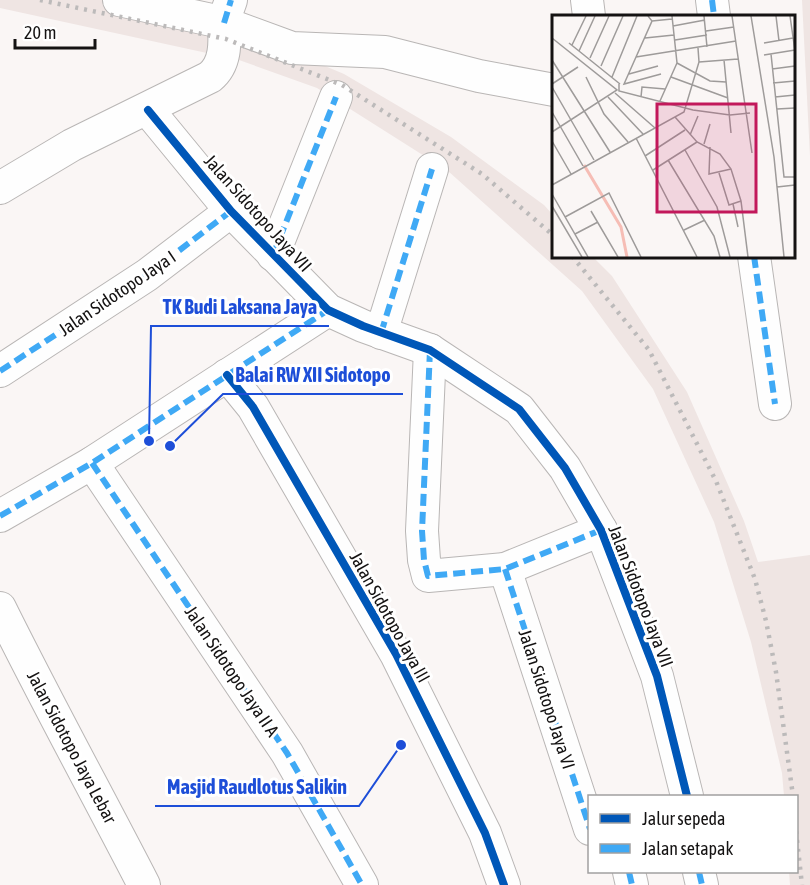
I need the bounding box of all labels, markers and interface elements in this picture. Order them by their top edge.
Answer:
scale bar [15,12,94,50]
inset map [552,15,795,258]
text: 20 m [24,22,56,43]
street label: Jalan Sidotopo Jaya VII [200,150,316,276]
street label: Jalan Sidotopo Jaya I [54,246,180,340]
callout: TK Budi Laksana Jaya [151,288,329,326]
text: TK Budi Laksana Jaya [163,295,317,318]
callout: Balai RW XII Sidotopo [223,356,403,394]
text: Balai RW XII Sidotopo [235,363,391,386]
street label: Jalan Sidotopo Jaya VII [604,522,678,670]
street label: Jalan Sidotopo Jaya III [345,548,435,686]
street label: Jalan Sidotopo Jaya II A [181,602,284,740]
street label: Jalan Sidotopo Jaya VI [515,626,579,772]
street label: Jalan Sidotopo Jaya Lebar [23,667,121,827]
callout: Masjid Raudlotus Salikin [155,768,359,806]
text: Masjid Raudlotus Salikin [167,775,347,798]
legend [588,795,798,873]
text: Jalur sepeda [642,808,725,829]
text: Jalan setapak [642,838,733,859]

